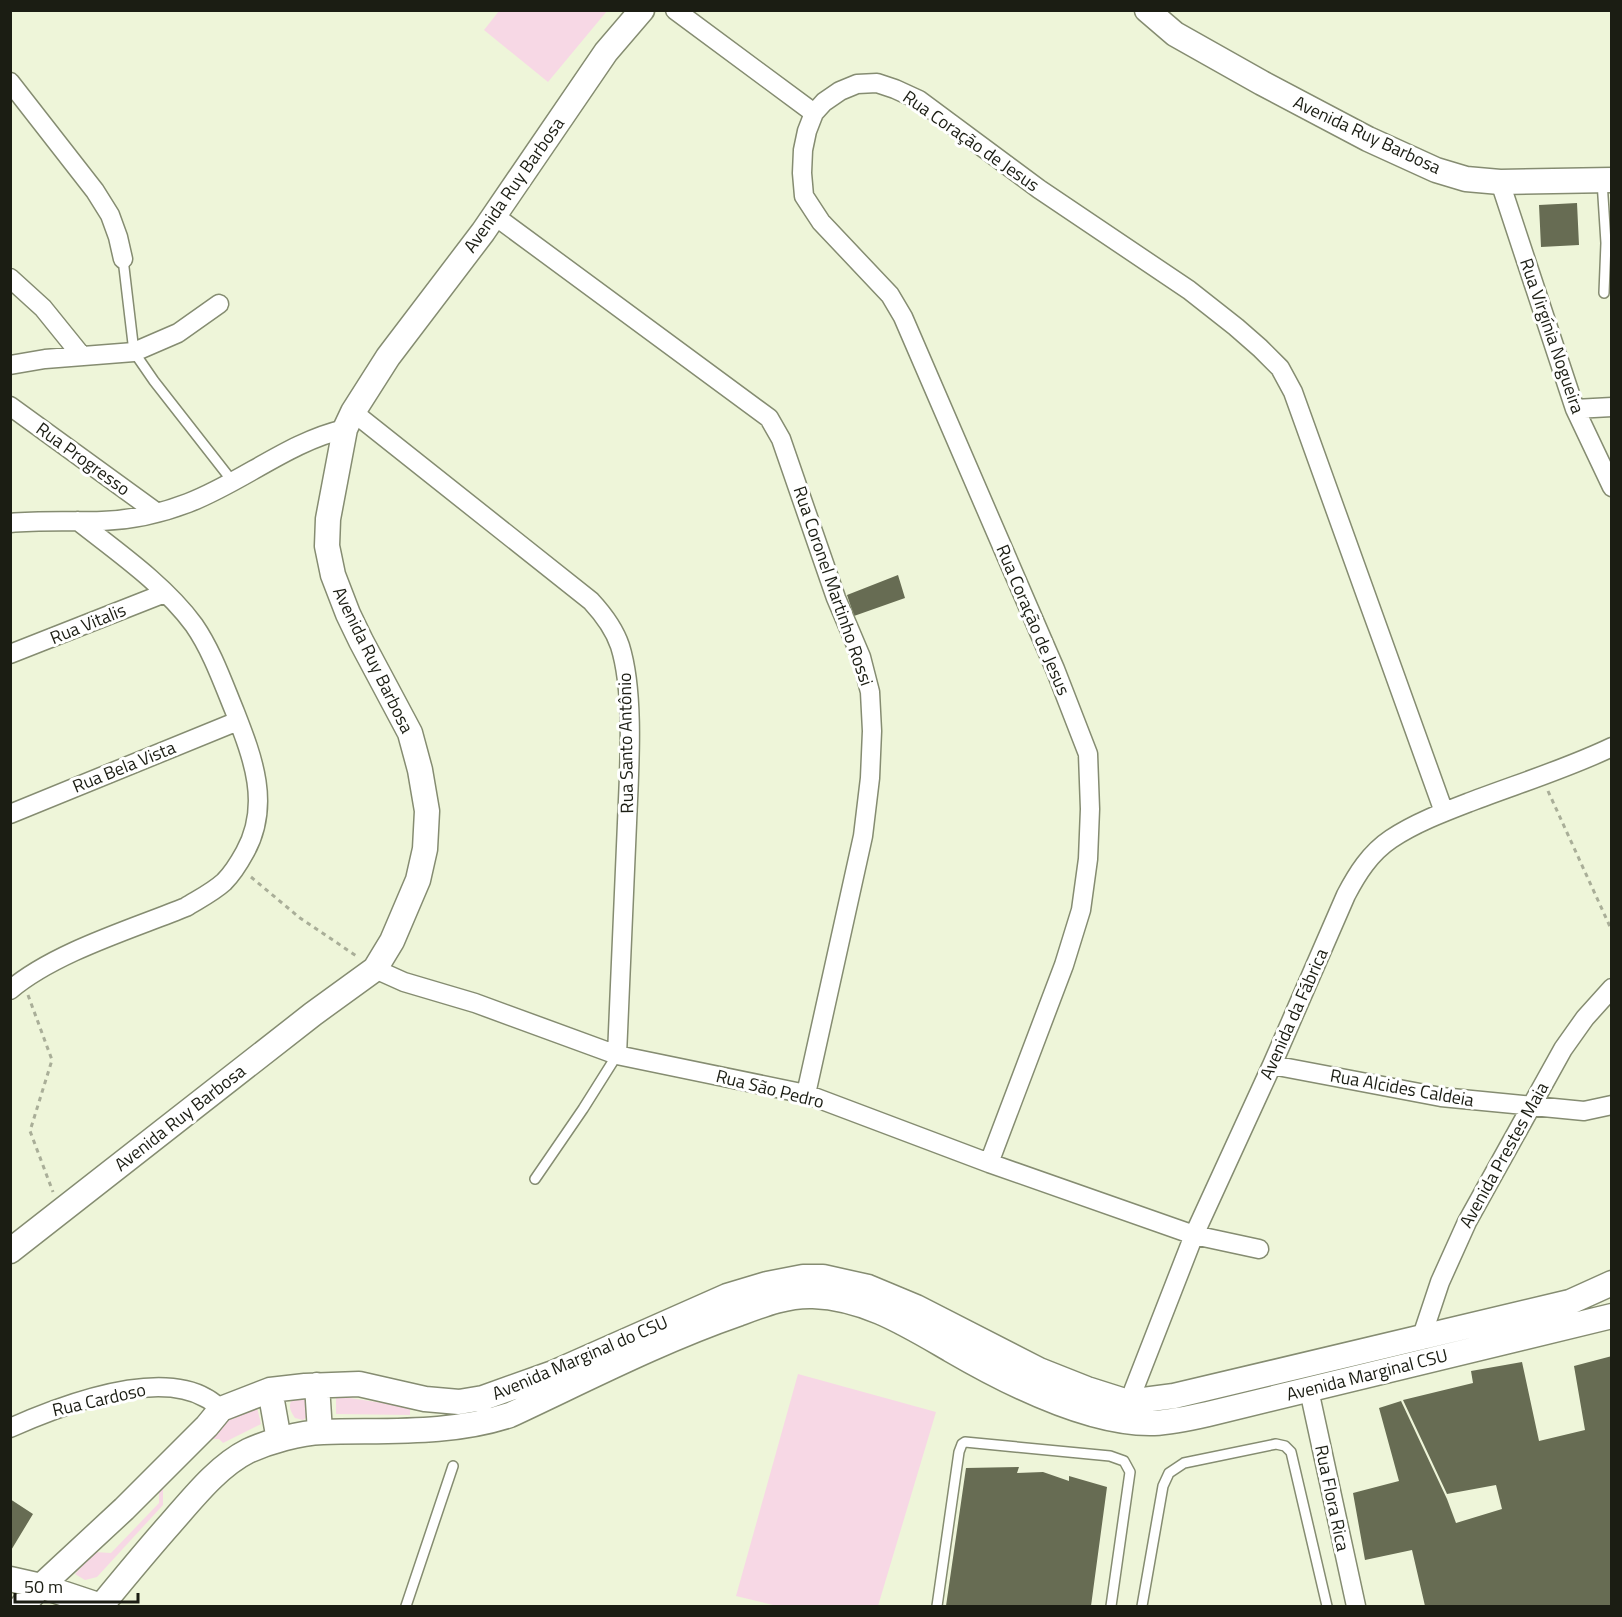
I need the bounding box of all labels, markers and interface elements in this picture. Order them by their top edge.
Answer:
street label: Rua Coração de Jesus [897,83,1045,198]
street label: Avenida Ruy Barbosa [1289,88,1445,181]
street label: Avenida Ruy Barbosa [457,111,571,258]
street label: Rua Virgínia Nogueira [1513,255,1592,417]
street label: Rua Progresso [31,415,136,502]
street label: Rua Coronel Martinho Rossi [787,482,880,689]
street label: Rua Coração de Jesus [990,540,1077,699]
street label: Avenida Ruy Barbosa [326,582,421,738]
street label: Rua Vitalis [46,596,130,651]
street label: Rua Santo Antônio [611,672,640,814]
street label: Rua Bela Vista [68,734,179,799]
street label: Avenida da Fábrica [1253,944,1335,1084]
street label: Avenida Ruy Barbosa [108,1058,251,1178]
street label: Rua São Pedro [713,1062,827,1115]
street label: Rua Alcides Caldeia [1328,1062,1476,1113]
street label: Avenida Prestes Maia [1452,1077,1555,1233]
street label: Avenida Marginal do CSU [488,1308,672,1407]
street label: Avenida Marginal CSU [1283,1341,1450,1408]
street label: Rua Cardoso [49,1376,148,1423]
street label: Rua Flora Rica [1308,1442,1357,1553]
scale bar [15,1566,138,1604]
text: 50 m [24,1573,63,1600]

